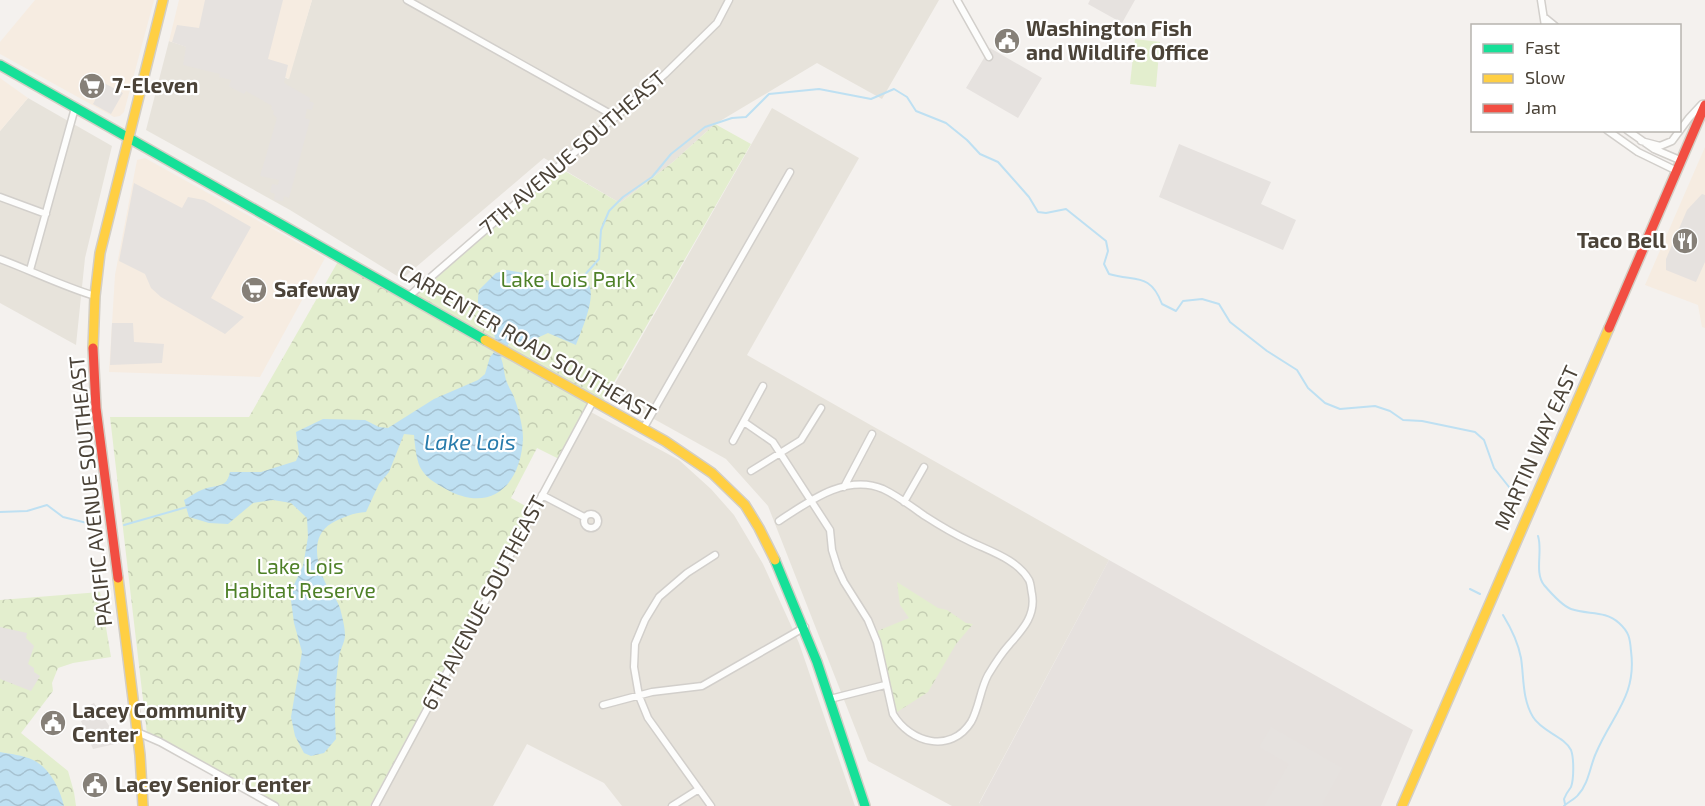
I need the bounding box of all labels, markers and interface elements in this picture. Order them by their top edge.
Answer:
place label: Washington Fish and Wildlife Office [1026,15,1209,64]
legend [1471,24,1681,132]
public building icon: Washington Fish and Wildlife Office [992,26,1022,56]
text: Fast [1525,36,1560,58]
street label: 7TH AVENUE SOUTHEAST [474,64,670,239]
text: Slow [1525,66,1566,88]
supermarket icon: 7-Eleven [77,71,107,101]
place label: 7-Eleven [112,72,198,97]
text: Jam [1525,96,1557,118]
restaurant icon: Taco Bell [1670,226,1700,256]
place label: Taco Bell [1577,227,1666,252]
street label: CARPENTER ROAD SOUTHEAST [395,258,660,426]
park label: Lake Lois Park [501,266,636,291]
supermarket icon: Safeway [239,275,269,305]
place label: Safeway [274,276,360,302]
street label: PACIFIC AVENUE SOUTHEAST [63,355,116,628]
street label: MARTIN WAY EAST [1488,361,1583,534]
water label: Lake Lois [424,428,516,454]
street label: 6TH AVENUE SOUTHEAST [415,491,550,714]
park label: Lake Lois Habitat Reserve [224,553,376,602]
place label: Lacey Community Center [72,697,247,746]
public building icon: Lacey Community Center [38,708,68,738]
public building icon: Lacey Senior Center [80,770,110,800]
place label: Lacey Senior Center [115,771,311,797]

